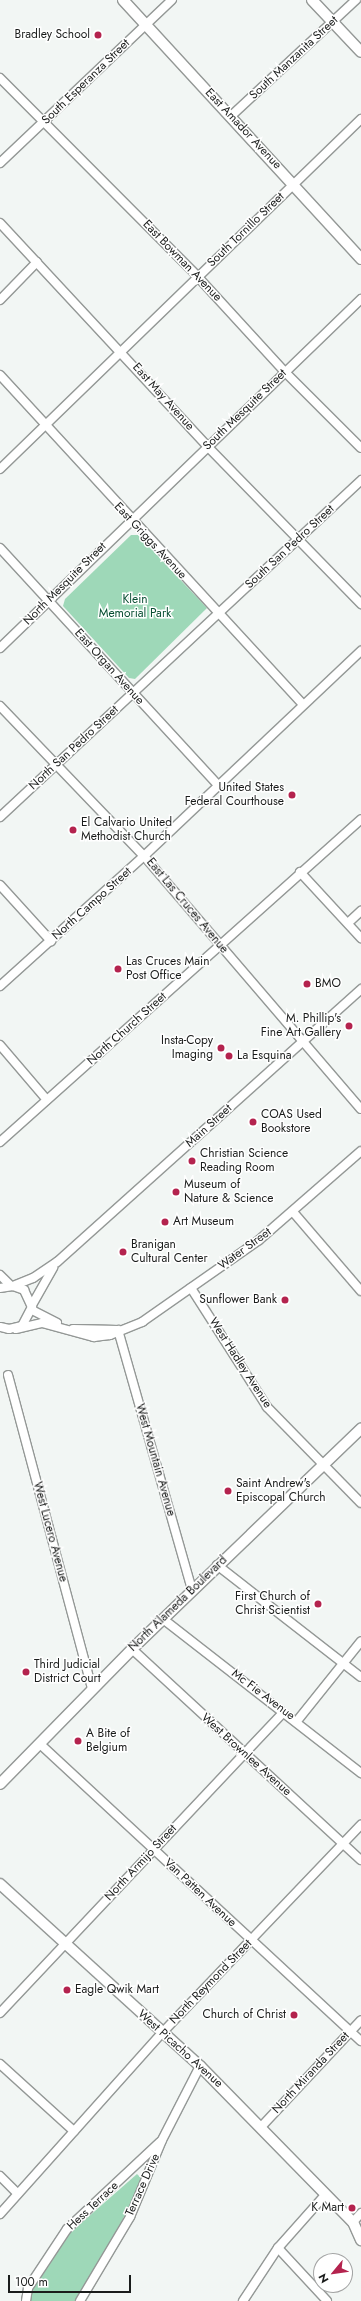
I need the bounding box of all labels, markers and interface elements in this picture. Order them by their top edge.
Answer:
street label: South Manzanita Street [247,13,341,103]
place label: Bradley School [14,28,90,42]
marker: Bradley School [93,30,103,40]
street label: South Esperanza Street [39,36,133,128]
street label: East Amador Avenue [202,86,284,172]
street label: South Tornillo Street [205,190,287,270]
street label: East Bowman Avenue [140,217,224,305]
street label: East May Avenue [129,360,197,434]
street label: South Mesquite Street [200,366,290,454]
street label: East Griggs Avenue [111,500,189,582]
street label: South San Pedro Street [243,502,337,592]
street label: North Mesquite Street [21,540,109,628]
park label: Klein Memorial Park [99,593,171,621]
street label: East Organ Avenue [71,626,147,708]
street label: North San Pedro Street [26,703,122,793]
place label: United States Federal Courthouse [185,781,284,809]
marker: United States Federal Courthouse [287,790,297,800]
place label: El Calvario United Methodist Church [81,816,172,844]
marker: El Calvario United Methodist Church [68,825,78,835]
street label: East Las Cruces Avenue [143,856,231,956]
street label: North Campo Street [49,865,135,943]
place label: Las Cruces Main Post Office [126,955,210,983]
marker: Las Cruces Main Post Office [113,964,123,974]
place label: BMO [315,977,341,991]
marker: BMO [302,979,312,989]
street label: North Church Street [84,990,170,1068]
place label: M. Phillip's Fine Art Gallery [261,1012,341,1040]
marker: M. Phillip's Fine Art Gallery [344,1021,354,1031]
place label: Insta-Copy Imaging [161,1034,213,1062]
marker: Insta-Copy Imaging [216,1043,226,1053]
place label: La Esquina [237,1049,292,1063]
marker: La Esquina [224,1051,234,1061]
street label: Main Street [183,1102,235,1150]
place label: COAS Used Bookstore [261,1108,322,1136]
marker: COAS Used Bookstore [248,1117,258,1127]
place label: Christian Science Reading Room [200,1147,288,1175]
marker: Christian Science Reading Room [187,1156,197,1166]
place label: Museum of Nature & Science [184,1178,273,1206]
marker: Museum of Nature & Science [171,1187,181,1197]
place label: Art Museum [173,1215,234,1229]
marker: Art Museum [160,1217,170,1227]
street label: Water Street [216,1225,274,1273]
place label: Branigan Cultural Center [131,1238,208,1266]
marker: Branigan Cultural Center [118,1247,128,1257]
place label: Sunflower Bank [199,1293,277,1307]
marker: Sunflower Bank [280,1295,290,1305]
street label: West Hadley Avenue [205,1315,275,1411]
street label: West Mountain Avenue [132,1402,178,1518]
place label: Saint Andrew's Episcopal Church [236,1477,325,1505]
street label: West Lucero Avenue [30,1480,70,1584]
marker: Saint Andrew's Episcopal Church [223,1486,233,1496]
street label: North Alameda Boulevard [126,1553,230,1655]
place label: First Church of Christ Scientist [235,1590,310,1618]
marker: First Church of Christ Scientist [313,1599,323,1609]
place label: Third Judicial District Court [34,1658,101,1686]
marker: Third Judicial District Court [21,1667,31,1677]
street label: Mc Fie Avenue [229,1667,297,1723]
street label: West Brownlee Avenue [198,1711,294,1799]
place label: A Bite of Belgium [86,1727,130,1755]
marker: A Bite of Belgium [73,1736,83,1746]
street label: North Armijo Street [102,1822,180,1904]
street label: Van Patten Avenue [161,1856,239,1930]
street label: North Reymond Street [167,1937,255,2027]
place label: Eagle Qwik Mart [75,1983,159,1997]
marker: Eagle Qwik Mart [62,1985,72,1995]
street label: West Picacho Avenue [135,2007,225,2091]
place label: Church of Christ [203,2008,286,2022]
marker: Church of Christ [289,2010,299,2020]
street label: North Miranda Street [269,2029,353,2117]
street label: Terrace Drive [123,2152,163,2218]
street label: Hess Terrace [64,2179,122,2233]
place label: K Mart [311,2201,344,2215]
marker: K Mart [347,2203,357,2213]
north arrow [313,2253,353,2293]
scale bar [10,2267,133,2293]
text: N [314,2271,332,2286]
text: 100 m [15,2273,48,2291]

